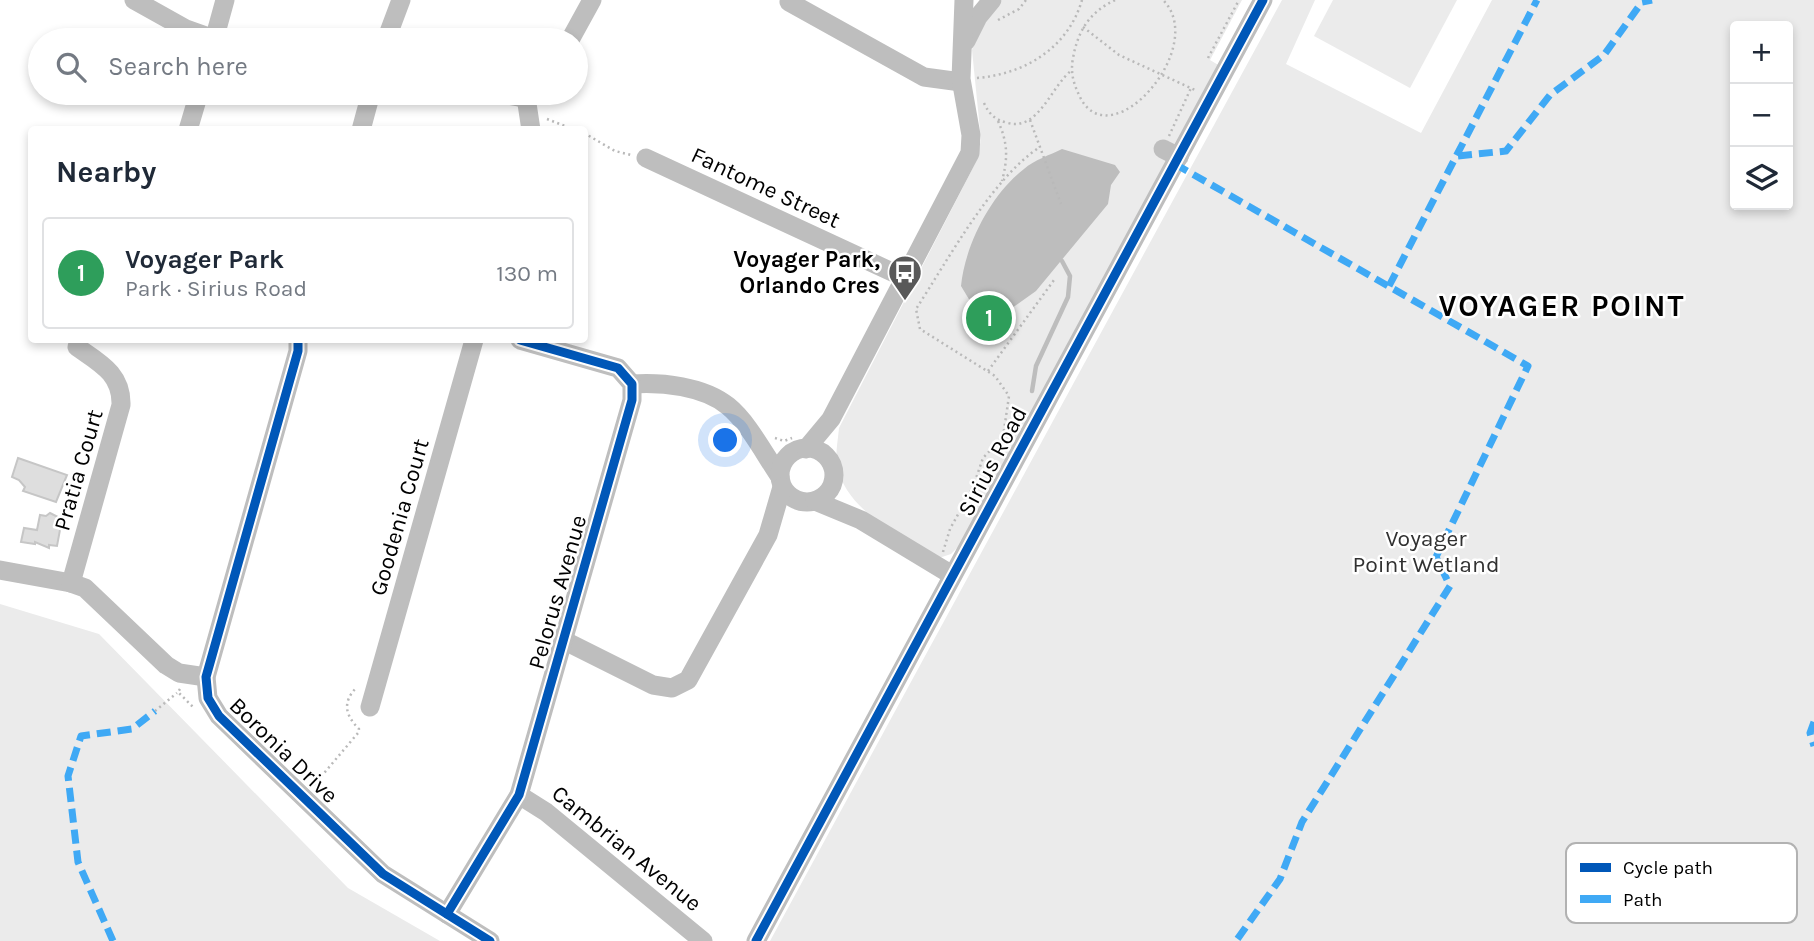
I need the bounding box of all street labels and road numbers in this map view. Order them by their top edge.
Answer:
street label: Fantome Street [687,141,845,234]
street label: Sirius Road [952,402,1033,521]
street label: Pratia Court [48,406,109,534]
street label: Goodenia Court [364,435,435,599]
street label: Pelorus Avenue [523,512,592,672]
street label: Boronia Drive [224,692,344,809]
street label: Cambrian Avenue [546,780,707,917]

